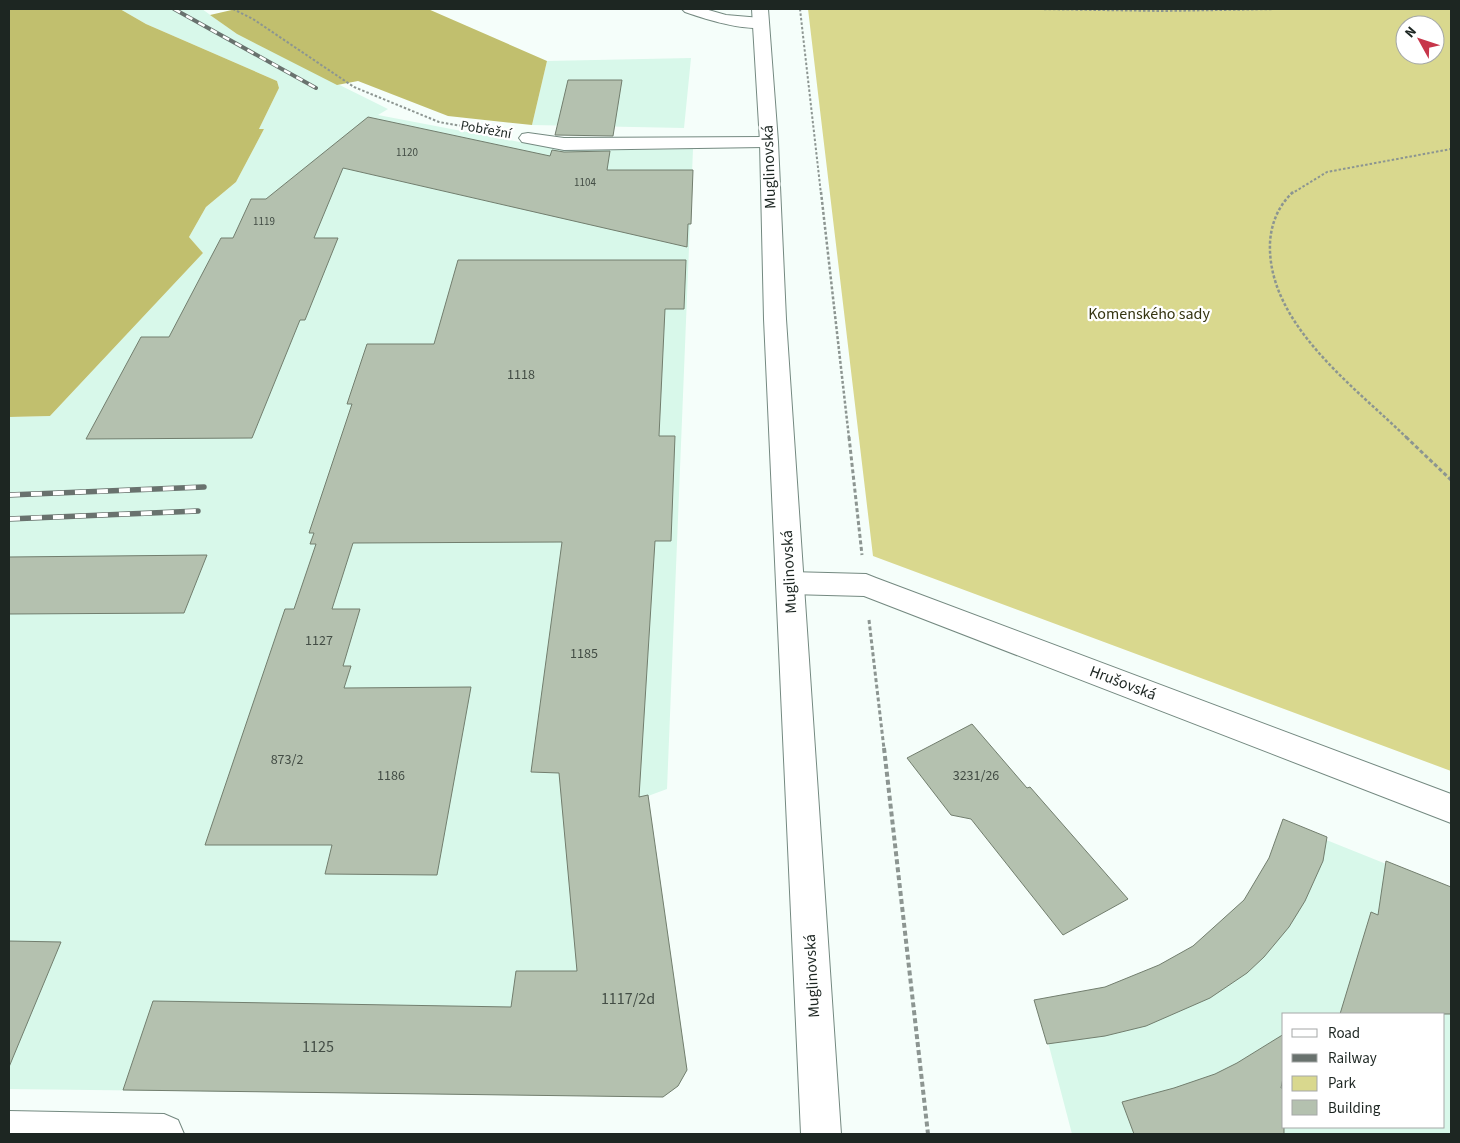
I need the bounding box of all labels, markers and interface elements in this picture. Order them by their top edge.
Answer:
north arrow [1395,15,1445,65]
text: N [1400,22,1421,42]
street label: Pobřežní [459,116,514,144]
street label: Muglinovská [757,125,781,209]
house number: 1120 [396,145,418,160]
house number: 1104 [574,175,596,190]
house number: 1119 [253,214,275,229]
park label: Komenského sady [1088,303,1210,325]
house number: 1118 [507,365,535,385]
street label: Muglinovská [776,530,802,614]
house number: 1127 [305,631,333,651]
house number: 1185 [570,644,598,664]
street label: Hrušovská [1086,660,1160,706]
house number: 873/2 [271,750,303,770]
house number: 1186 [377,766,405,786]
house number: 3231/26 [953,766,999,786]
street label: Muglinovská [799,934,825,1018]
house number: 1117/2d [601,988,655,1010]
legend [1282,1013,1445,1128]
text: Road [1328,1023,1360,1044]
house number: 1125 [302,1036,334,1058]
text: Railway [1328,1048,1377,1069]
text: Park [1328,1073,1357,1094]
text: Building [1328,1098,1381,1119]

